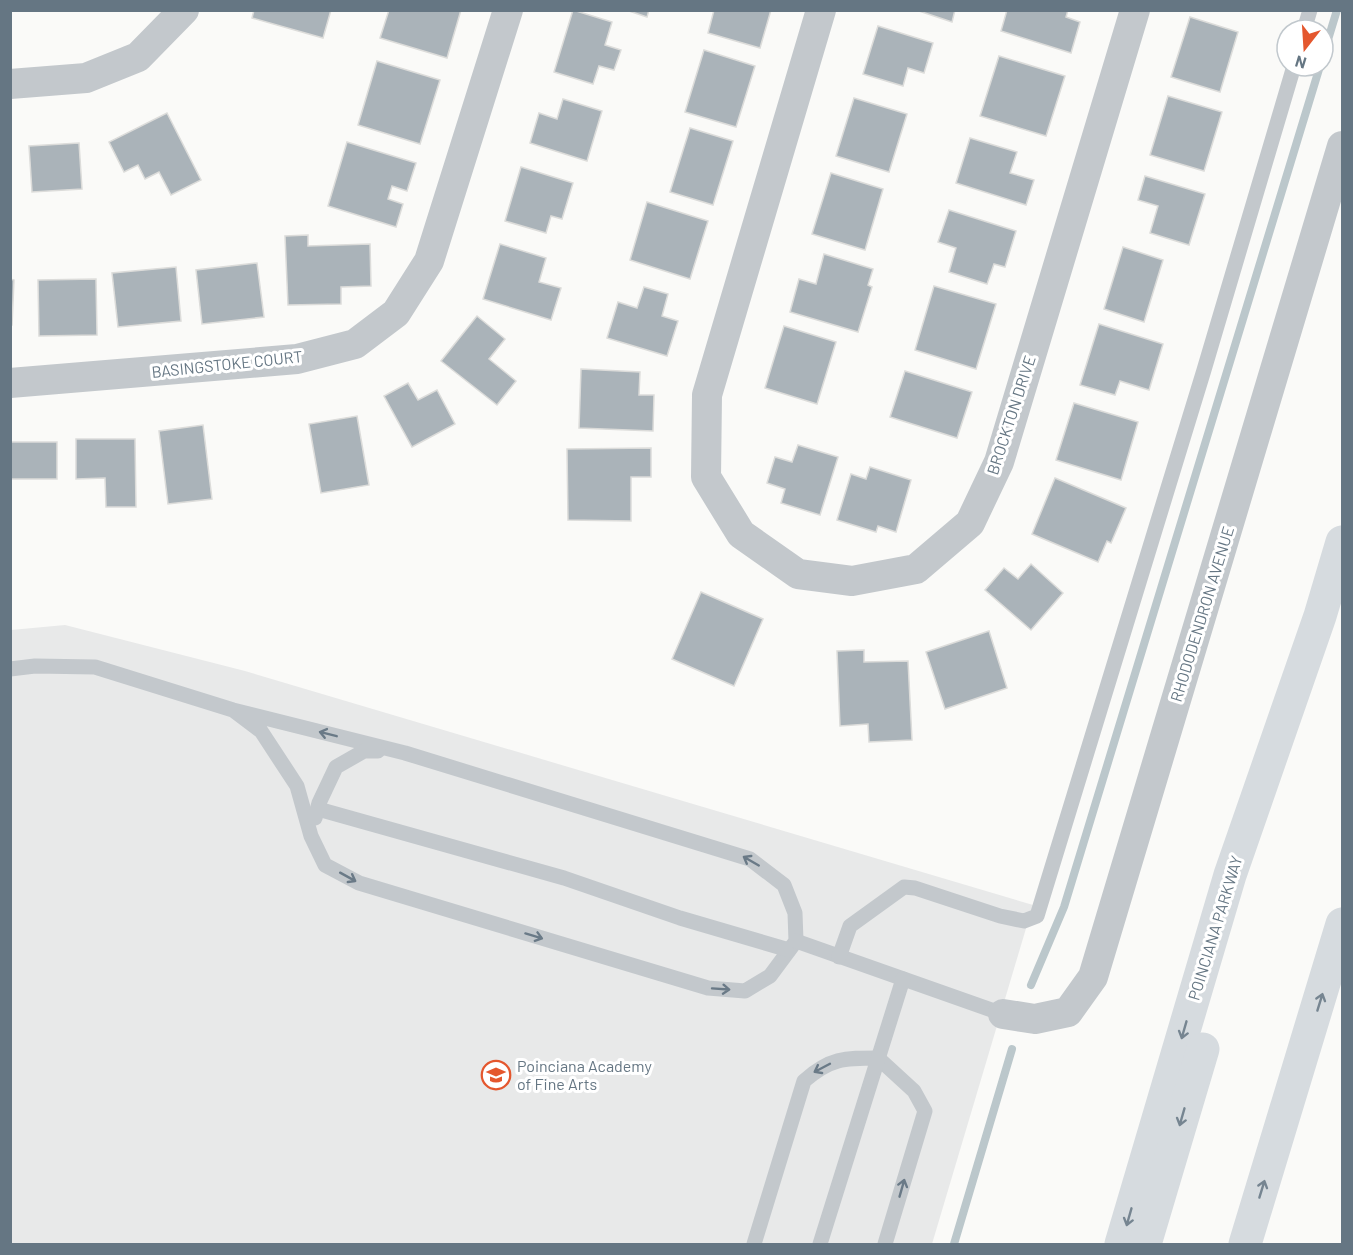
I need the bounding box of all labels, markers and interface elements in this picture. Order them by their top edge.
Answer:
north arrow [1275,18,1335,78]
text: N [1293,52,1308,73]
street label: BASINGSTOKE COURT [150,346,303,381]
street label: BROCKTON DRIVE [982,353,1039,477]
street label: RHODODENDRON AVENUE [1166,524,1237,704]
one-way arrow [318,727,337,739]
street label: POINCIANA PARKWAY [1183,853,1246,1002]
one-way arrow [743,855,760,867]
one-way arrow [339,871,356,883]
one-way arrow [524,931,543,942]
one-way arrow [710,984,730,995]
one-way arrow [1315,993,1326,1012]
one-way arrow [1178,1020,1189,1039]
place label: Poinciana Academy of Fine Arts [517,1056,652,1093]
school or university icon: Poinciana Academy of Fine Arts [480,1059,512,1091]
one-way arrow [814,1062,831,1074]
one-way arrow [1176,1107,1187,1126]
one-way arrow [897,1179,908,1198]
one-way arrow [1258,1180,1269,1199]
one-way arrow [1123,1207,1134,1226]

